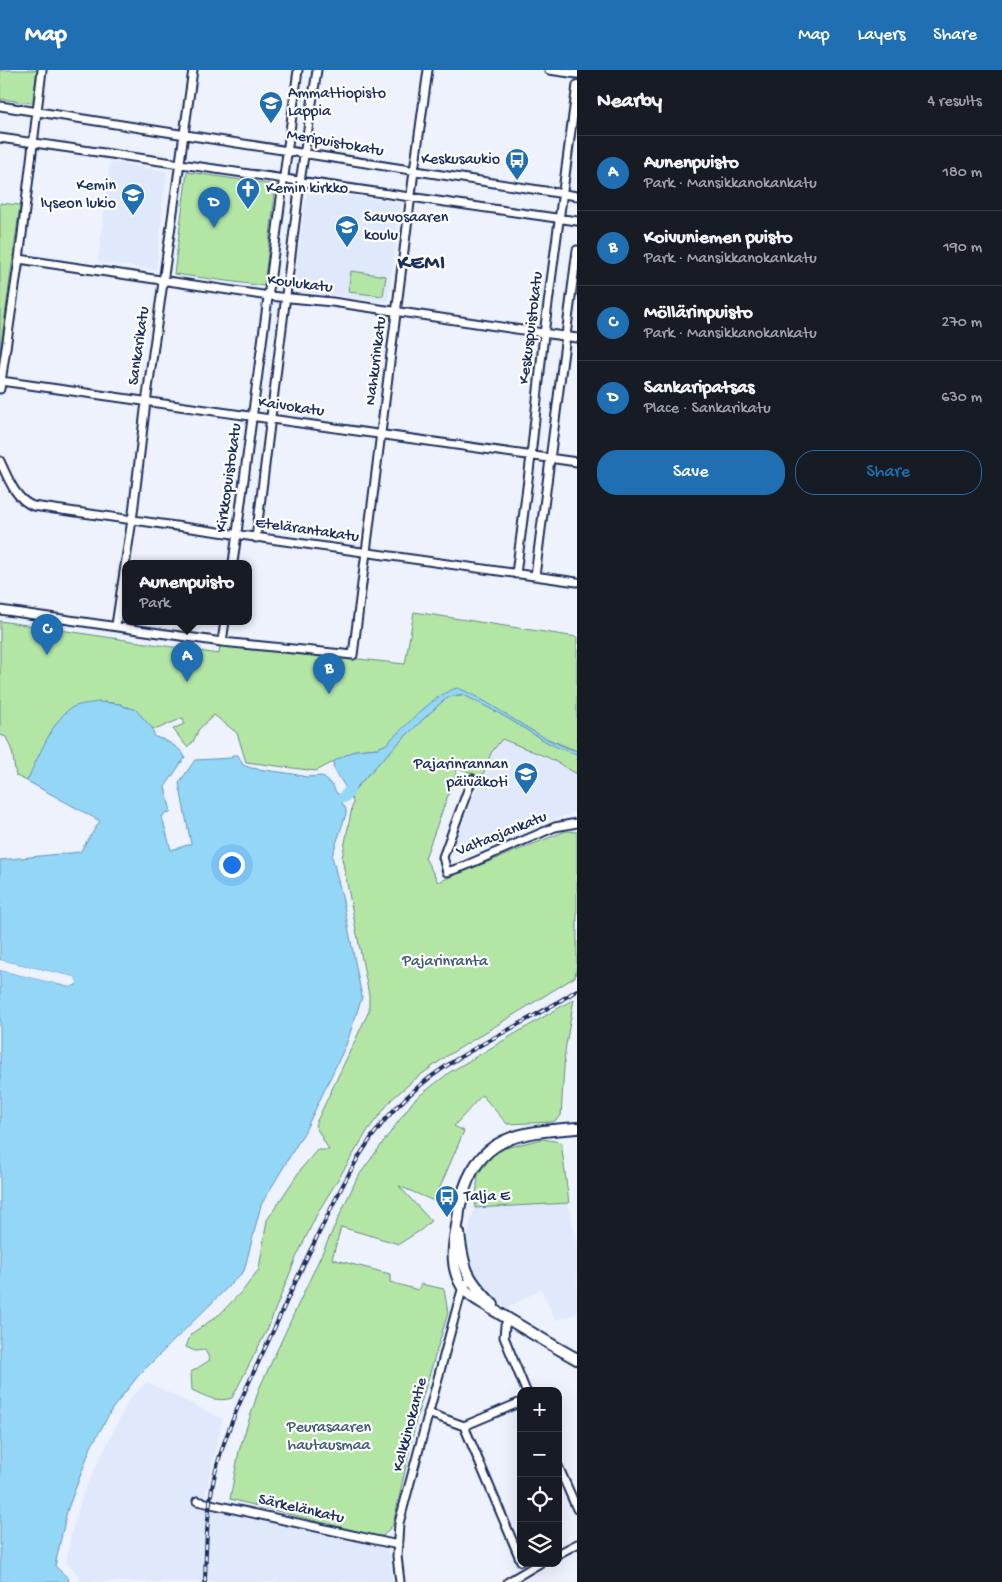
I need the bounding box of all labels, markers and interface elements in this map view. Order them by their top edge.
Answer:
text: Map [25,21,67,50]
text: Map [798,25,830,46]
text: Layers [858,25,905,46]
text: Share [933,25,977,46]
place label: Ammattiopisto Lappia [288,85,386,122]
school or university icon: Ammattiopisto Lappia [258,90,284,124]
text: Nearby [597,90,662,115]
text: 4 results [927,93,982,112]
street label: Meripuistokatu [285,126,385,162]
bus stop icon: Keskusaukio [504,147,530,181]
place label: Keskusaukio [421,151,500,170]
text: Aunenpuisto [644,152,739,175]
text: A [608,164,618,183]
text: 180 m [943,164,982,183]
text: Park · Mansikkanokankatu [644,175,817,194]
church icon: Kemin kirkko [235,176,261,210]
place label: Kemin lyseon lukio [41,177,116,214]
place label: Kemin kirkko [266,180,348,199]
school or university icon: Kemin lyseon lukio [120,182,146,216]
pin: D [198,187,230,228]
place label: Sauvosaaren koulu [364,209,449,246]
school or university icon: Sauvosaaren koulu [334,214,360,248]
text: Koivuniemen puisto [644,227,793,250]
text: B [609,239,617,258]
text: 190 m [943,239,982,258]
text: Park · Mansikkanokankatu [644,250,817,269]
district label: KEMI [397,252,446,277]
street label: Keskuspuistokatu [516,270,548,385]
street label: Koulukatu [266,272,334,298]
text: Möllärinpuisto [644,302,753,325]
street label: Sankarikatu [125,305,155,386]
text: C [609,314,617,333]
text: 270 m [942,314,982,333]
street label: Nahkurinkatu [362,315,392,407]
text: Park · Mansikkanokankatu [644,325,817,344]
text: Sankaripatsas [644,377,754,400]
text: D [608,389,618,408]
text: 630 m [941,389,982,408]
street label: Kaivokatu [257,394,326,422]
text: Place · Sankarikatu [644,400,771,419]
street label: Kirkkopuistokatu [213,422,247,534]
button: Save [597,450,785,495]
button: Share [795,450,982,495]
street label: Etelärantakatu [254,514,361,548]
popup [122,560,252,625]
text: Aunenpuisto [140,572,234,595]
text: Park [140,595,170,614]
pin: C [31,614,63,655]
pin: A [171,641,203,682]
pin: B [313,653,345,694]
place label: Pajarinrannan päiväkoti [413,756,508,793]
school or university icon: Pajarinrannan päiväkoti [513,761,539,795]
street label: Valtaojankatu [453,808,551,862]
your location [219,852,245,878]
park label: Pajarinranta [401,953,489,972]
bus stop icon: Talja E [434,1184,460,1218]
place label: Talja E [463,1188,511,1207]
street label: Kalkkinokantie [389,1375,433,1474]
map controls [517,1387,562,1567]
button: + [517,1387,562,1432]
park label: Peurasaaren hautausmaa [286,1419,372,1456]
button: − [517,1432,562,1477]
button: locate [517,1477,562,1522]
street label: Särkelänkatu [256,1491,346,1529]
button: layers [517,1522,562,1567]

